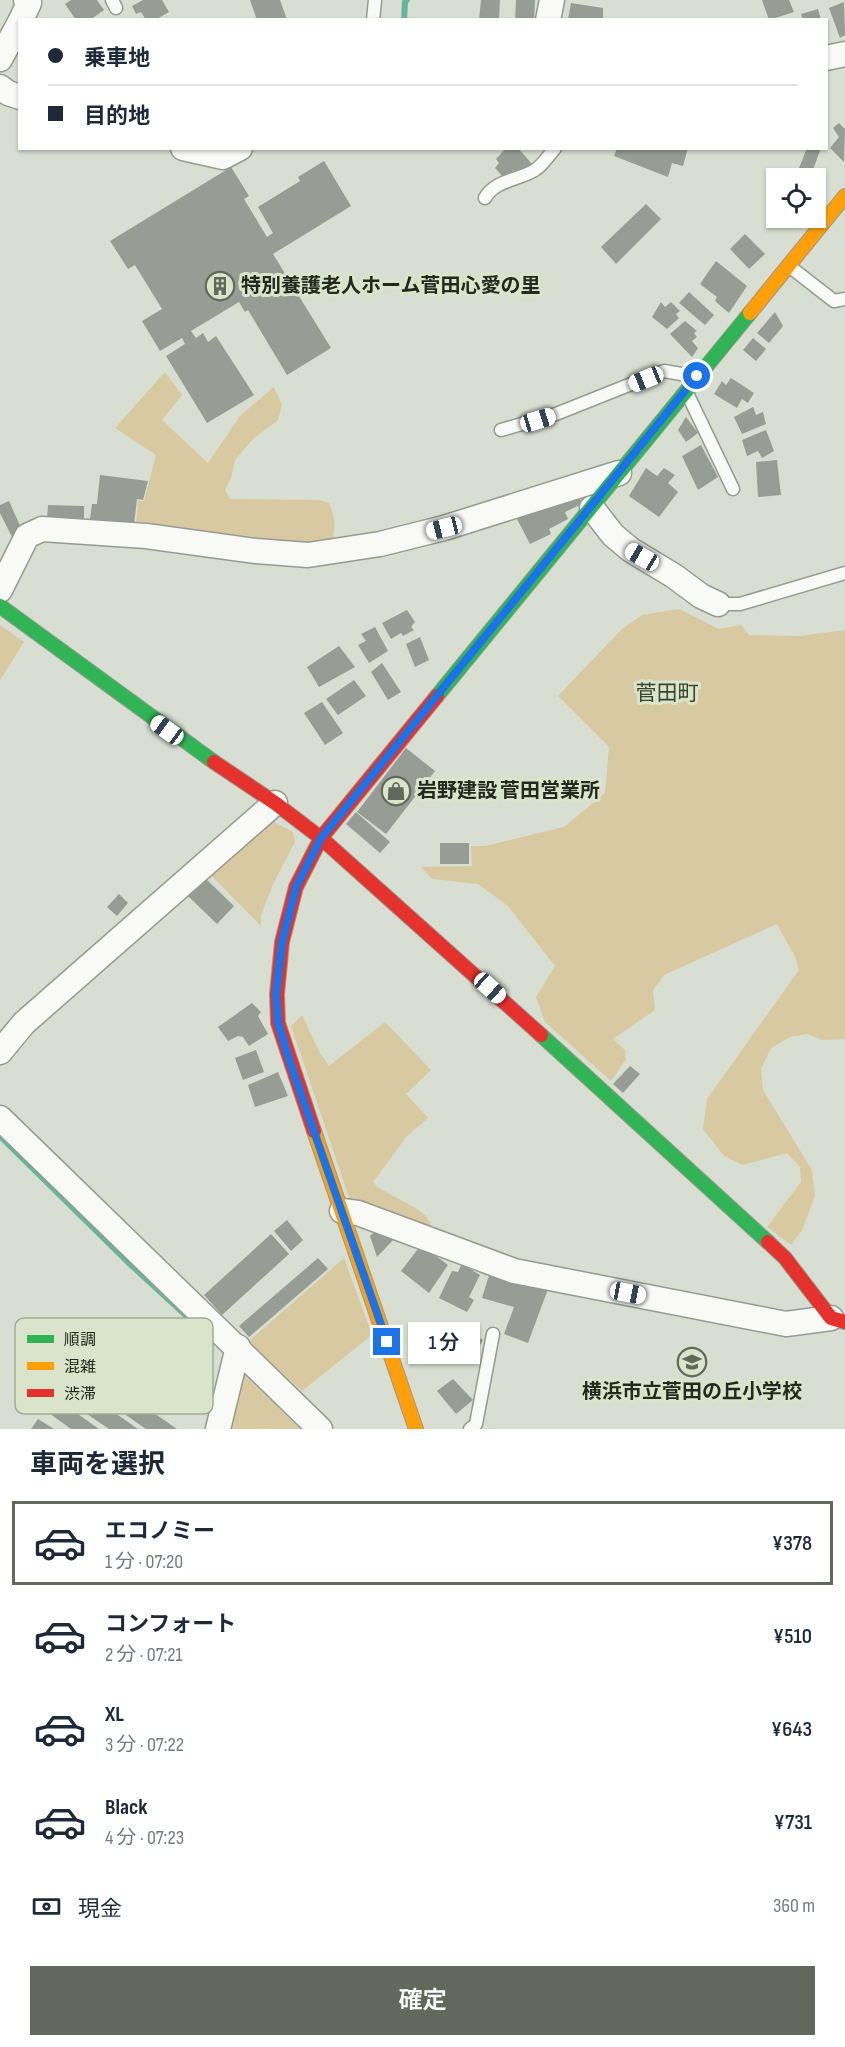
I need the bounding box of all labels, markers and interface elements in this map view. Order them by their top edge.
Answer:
text: 乗車地 [84,45,150,72]
text: 目的地 [84,103,150,130]
map controls [766,168,826,228]
button: locate [766,168,826,228]
building icon: 特別養護老人ホーム菅田心愛の里 [204,270,236,302]
place label: 特別養護老人ホーム菅田心愛の里 [241,274,540,298]
route start [683,362,710,389]
car [626,364,666,394]
car [518,406,558,434]
car [424,515,464,541]
car [622,540,662,574]
district label: 菅田町 [636,681,699,706]
car [147,712,187,748]
shop icon: 岩野建設 菅田営業所 [380,775,412,807]
place label: 岩野建設 菅田営業所 [417,779,600,803]
car [471,969,509,1007]
car [609,1281,647,1305]
legend [15,1318,213,1414]
callout: 1 分 [408,1321,480,1363]
route end [373,1328,400,1355]
text: 順調 [64,1331,96,1350]
text: 1 分 [429,1331,459,1355]
school or university icon: 横浜市立菅田の丘小学校 [676,1346,708,1378]
text: 混雑 [64,1358,96,1377]
place label: 横浜市立菅田の丘小学校 [582,1380,802,1404]
text: 渋滞 [64,1385,96,1404]
text: 車両を選択 [30,1449,165,1481]
icon: car [33,1516,87,1570]
text: エコノミー [105,1518,215,1545]
text: ¥378 [772,1530,812,1557]
text: 1 分 · 07:20 [105,1550,183,1574]
icon: car [33,1609,87,1663]
text: コンフォート [105,1611,236,1638]
text: ¥510 [773,1623,812,1650]
text: 2 分 · 07:21 [105,1643,183,1667]
text: XL [105,1701,124,1728]
icon: car [33,1702,87,1756]
text: ¥643 [771,1716,812,1743]
text: 3 分 · 07:22 [105,1733,184,1757]
text: Black [105,1794,147,1821]
icon: car [33,1795,87,1849]
text: ¥731 [774,1809,812,1836]
text: 4 分 · 07:23 [105,1826,184,1850]
icon: cash [30,1890,63,1923]
text: 360 m [773,1894,815,1918]
text: 現金 [78,1896,122,1923]
button: 確定 [30,1966,815,2035]

